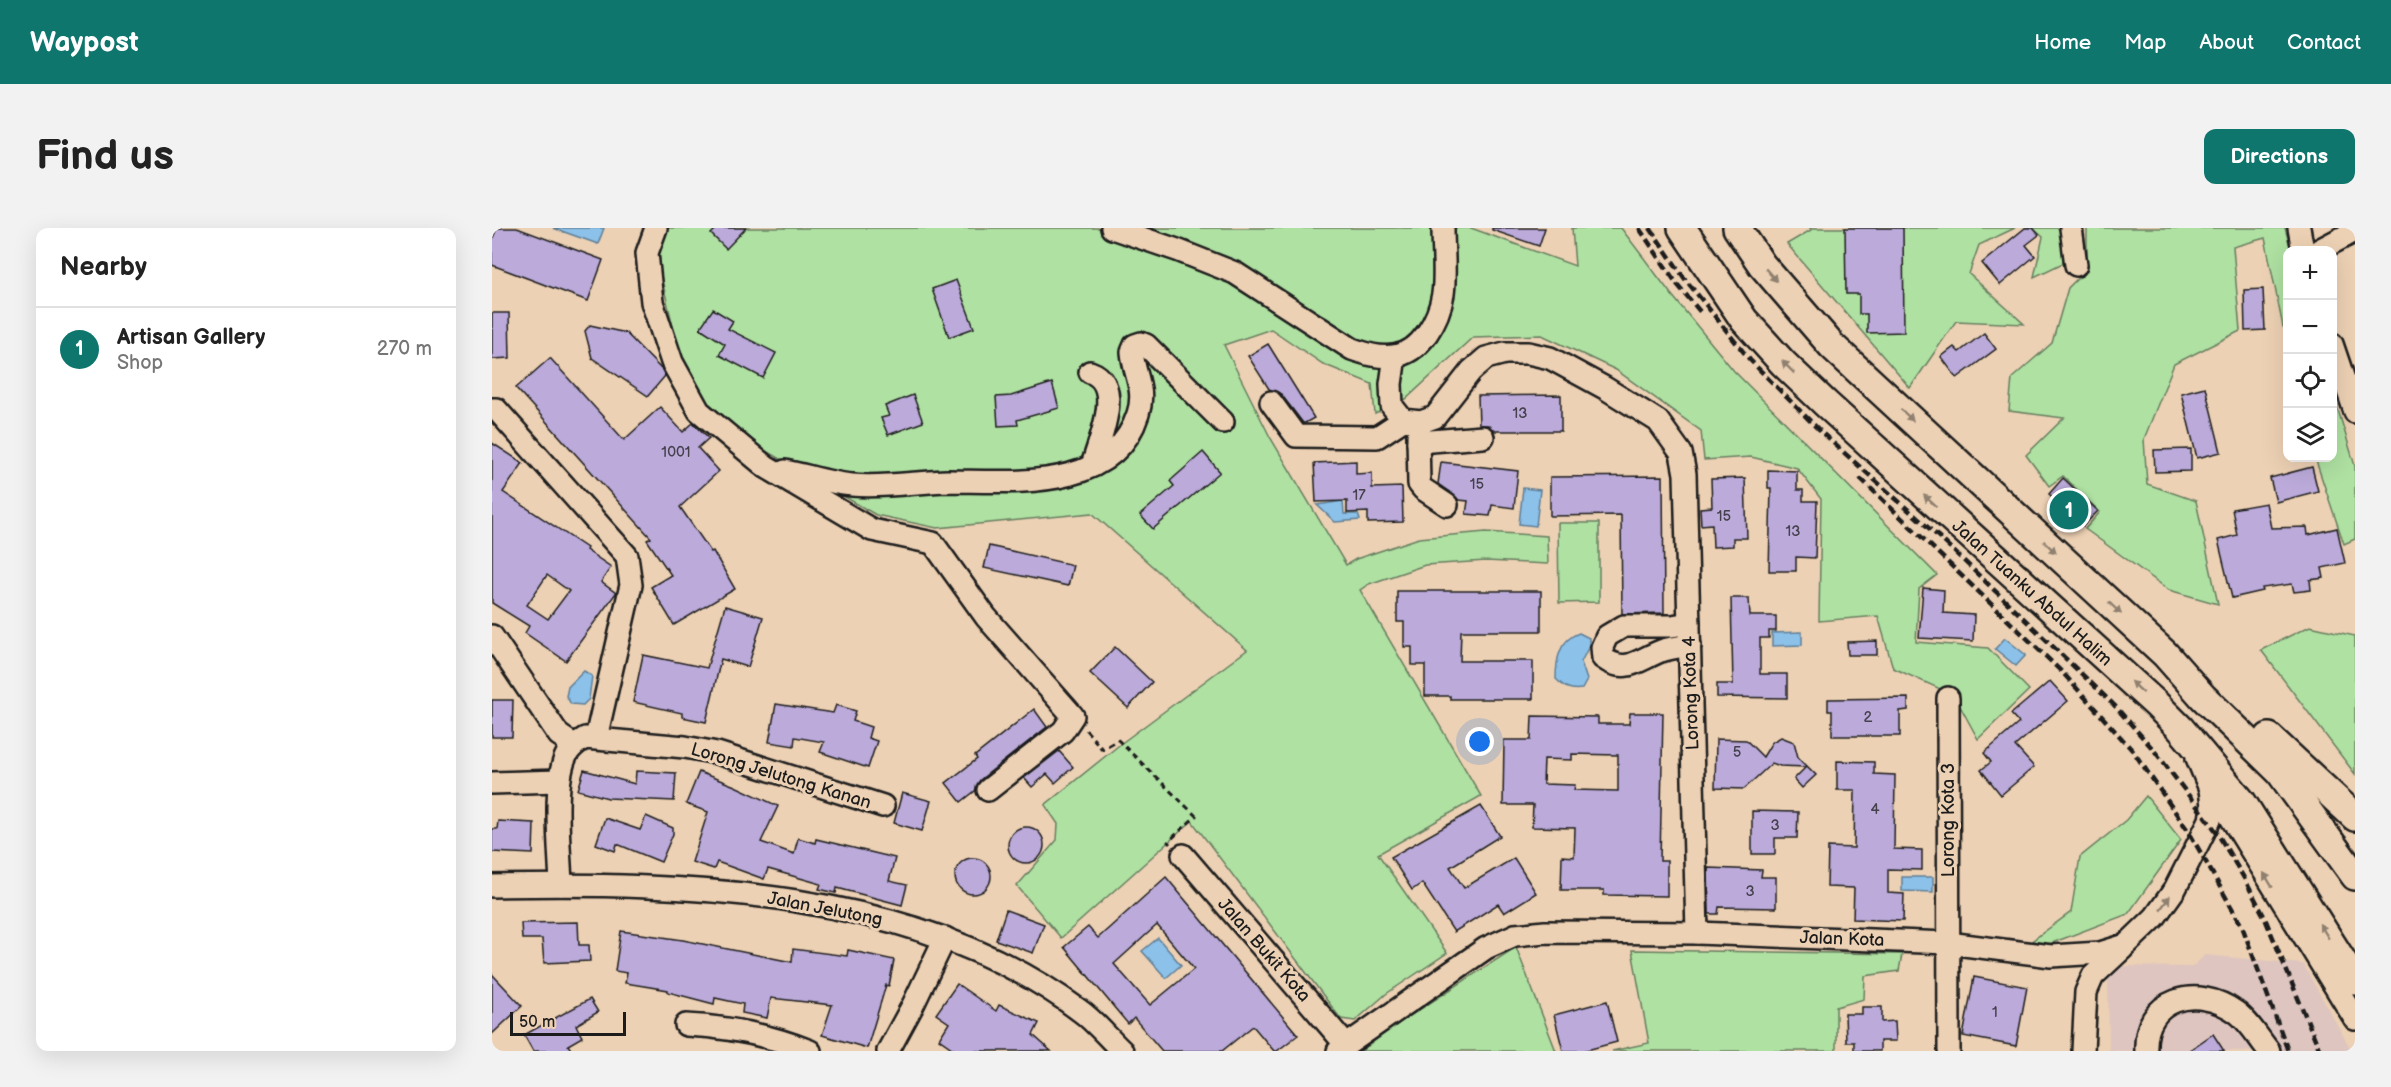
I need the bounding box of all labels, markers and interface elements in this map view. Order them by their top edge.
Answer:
text: Waypost [30,26,139,59]
text: Home [2034,30,2091,55]
text: Map [2124,30,2166,55]
text: About [2199,30,2254,55]
text: Contact [2287,30,2361,55]
button: Directions [2204,129,2355,184]
text: Find us [36,131,174,182]
map controls [2283,246,2337,462]
button: + [2283,246,2337,300]
text: Nearby [60,252,147,283]
one-way arrow [1764,268,1778,283]
button: − [2283,300,2337,354]
text: Artisan Gallery [117,324,265,351]
text: 1 [75,337,84,361]
text: 270 m [377,337,432,361]
text: Shop [117,351,163,375]
button: locate [2283,354,2337,408]
one-way arrow [1781,360,1795,375]
house number: 13 [1512,404,1528,423]
one-way arrow [1899,408,1914,422]
button: layers [2283,408,2337,462]
house number: 1001 [661,443,691,462]
house number: 15 [1470,475,1484,494]
house number: 17 [1352,486,1366,505]
pin: 1 [2050,488,2088,532]
one-way arrow [1924,494,1938,508]
house number: 15 [1717,507,1731,526]
street label: Jalan Tuanku Abdul Halim [1948,516,2116,670]
house number: 13 [1785,522,1801,541]
one-way arrow [2043,540,2057,554]
one-way arrow [2107,601,2122,614]
street label: Lorong Kota 4 [1679,636,1703,750]
one-way arrow [2130,680,2145,694]
house number: 2 [1864,708,1873,727]
your location [1465,727,1494,756]
street label: Lorong Jelutong Kanan [688,739,874,813]
house number: 5 [1733,743,1741,762]
street label: Lorong Kota 3 [1938,763,1959,877]
house number: 4 [1870,800,1880,819]
house number: 3 [1770,816,1780,835]
one-way arrow [2263,872,2274,888]
house number: 3 [1745,882,1755,901]
street label: Jalan Jelutong [766,888,884,930]
street label: Jalan Bukit Kota [1213,894,1315,1006]
one-way arrow [2159,895,2171,911]
one-way arrow [2318,923,2329,939]
street label: Jalan Kota [1799,927,1885,951]
house number: 1 [1992,1003,1998,1022]
scale bar [510,1009,626,1036]
text: 50 m [519,1013,555,1032]

